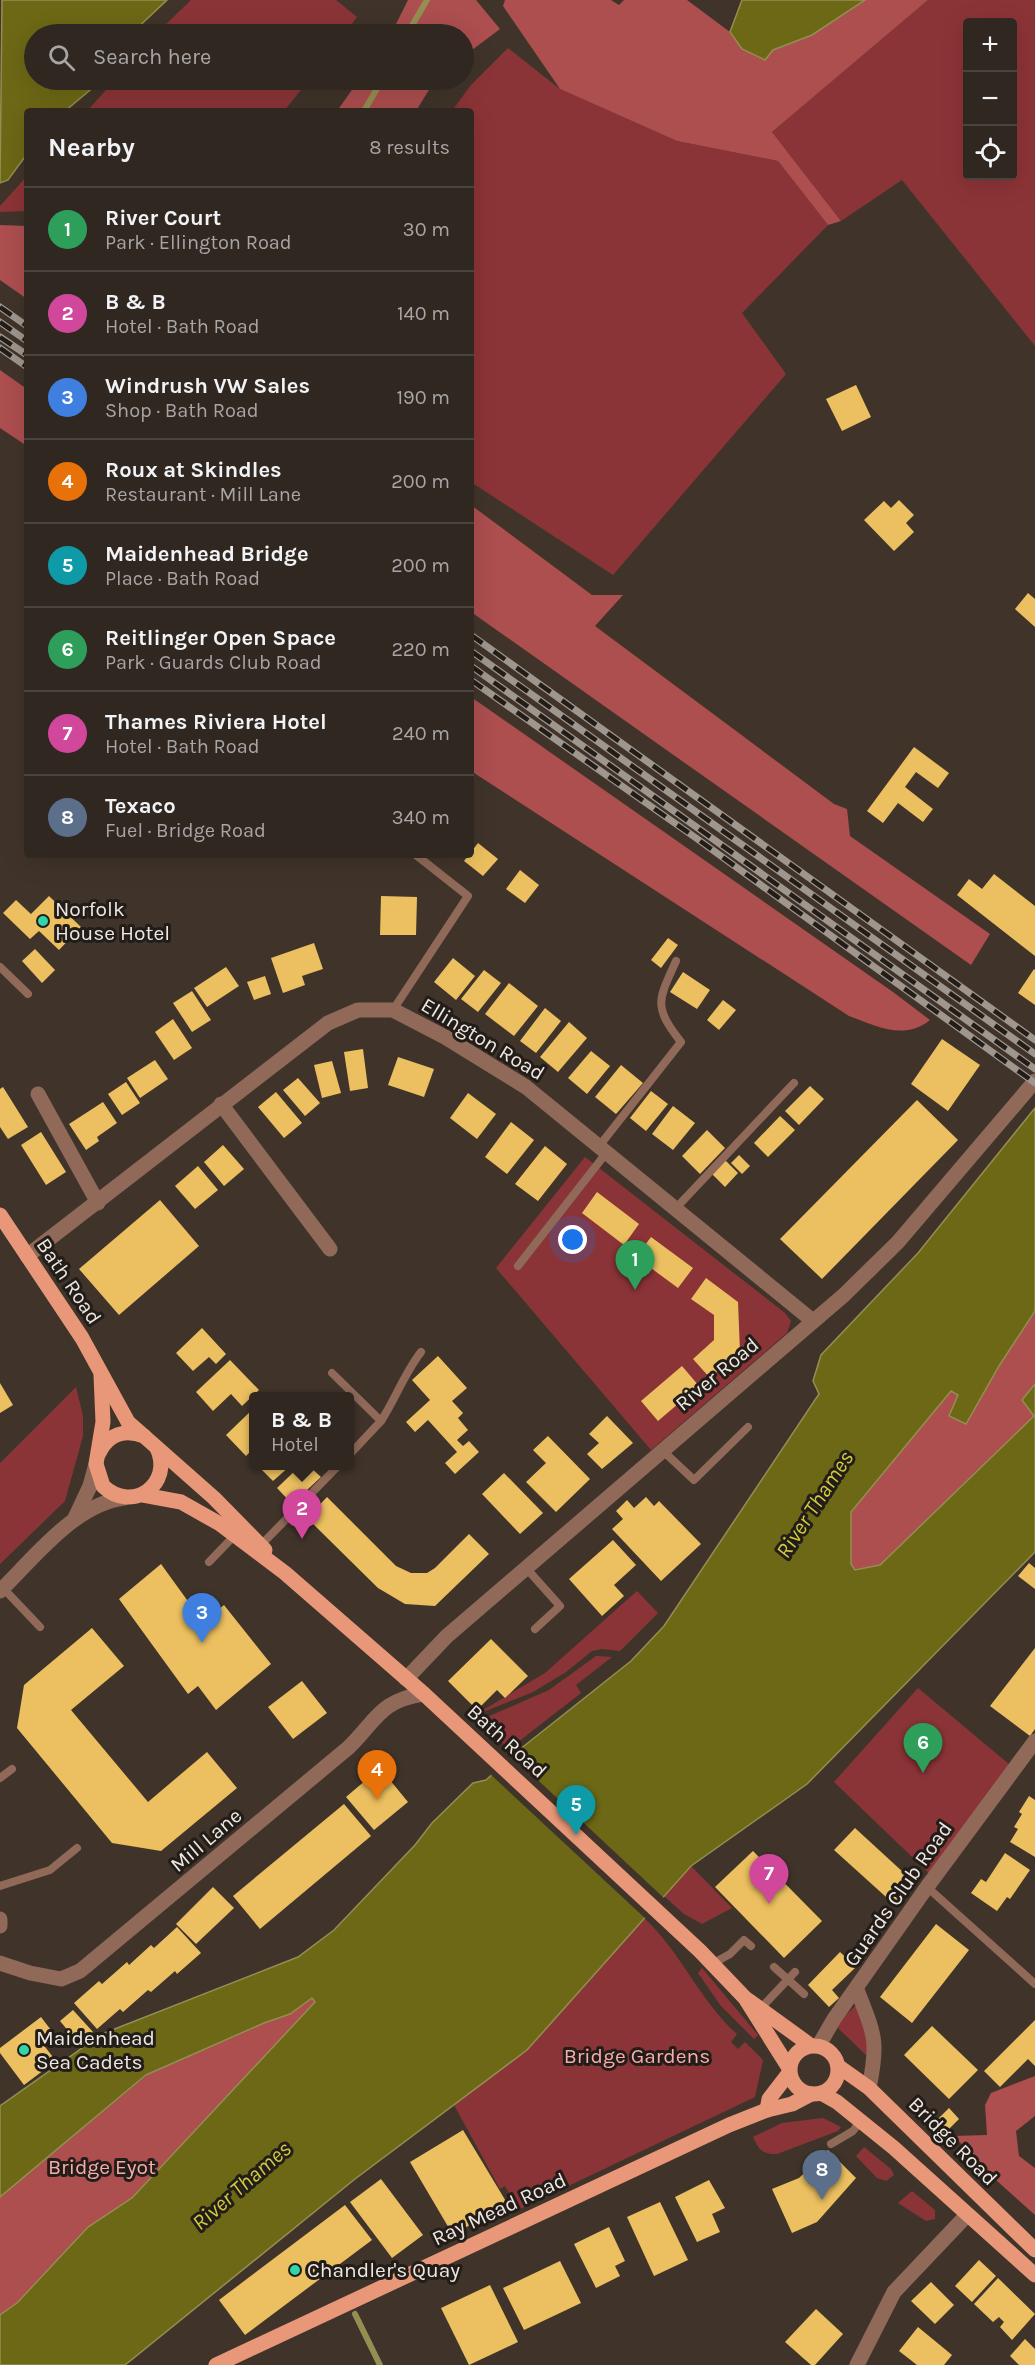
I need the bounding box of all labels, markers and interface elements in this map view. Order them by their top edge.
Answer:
map controls [963,18,1017,180]
button: + [963,18,1017,72]
search box [24,24,474,90]
icon: search [45,41,78,74]
text: Search here [93,44,211,70]
button: − [963,72,1017,126]
button: locate [963,126,1017,180]
text: Nearby [48,132,135,163]
text: 8 results [369,136,450,159]
text: River Court [105,205,221,231]
text: 1 [64,218,71,241]
text: 30 m [403,218,450,241]
text: Park · Ellington Road [105,231,292,254]
text: B & B [105,289,166,315]
text: 2 [61,302,74,325]
text: 140 m [397,302,450,325]
text: Hotel · Bath Road [105,315,260,338]
text: Windrush VW Sales [105,373,310,399]
text: 3 [61,386,74,409]
text: 190 m [396,386,450,409]
text: Shop · Bath Road [105,399,259,422]
text: Roux at Skindles [105,457,282,483]
text: 4 [62,470,73,493]
text: 200 m [391,470,450,493]
text: Restaurant · Mill Lane [105,483,301,506]
text: Maidenhead Bridge [105,541,309,567]
text: 5 [62,554,73,577]
text: 200 m [391,554,450,577]
text: Place · Bath Road [105,567,260,590]
text: Reitlinger Open Space [105,625,336,651]
text: 6 [61,638,74,661]
text: 220 m [391,638,450,661]
text: Park · Guards Club Road [105,651,322,674]
text: Thames Riviera Hotel [105,709,327,735]
text: 7 [63,722,72,745]
text: 240 m [392,722,450,745]
text: Hotel · Bath Road [105,735,260,758]
text: Texaco [105,793,176,819]
text: 8 [61,806,74,829]
text: 340 m [392,806,450,829]
text: Fuel · Bridge Road [105,819,266,842]
place label: Norfolk House Hotel [55,897,170,945]
marker: Norfolk House Hotel [36,914,50,928]
street label: Ellington Road [417,993,549,1085]
your location [558,1225,587,1254]
street label: Bath Road [32,1233,106,1329]
pin: 1 [616,1240,654,1290]
street label: River Road [670,1332,764,1416]
popup [249,1392,354,1470]
text: B & B [271,1407,332,1433]
text: Hotel [271,1433,319,1456]
water label: River Thames [771,1446,859,1563]
pin: 2 [282,1490,322,1539]
pin: 3 [182,1594,222,1643]
street label: Bath Road [462,1699,552,1783]
pin: 6 [904,1724,942,1773]
pin: 4 [358,1750,397,1800]
pin: 5 [556,1786,596,1835]
street label: Mill Lane [165,1803,247,1877]
street label: Guards Club Road [839,1817,957,1971]
pin: 7 [750,1854,788,1904]
place label: Maidenhead Sea Cadets [36,2026,155,2074]
marker: Maidenhead Sea Cadets [17,2043,31,2057]
park label: Bridge Gardens [564,2044,710,2068]
street label: Bridge Road [904,2092,1002,2190]
water label: River Thames [187,2136,296,2236]
pin: 8 [802,2150,842,2200]
park label: Bridge Eyot [48,2155,156,2179]
street label: Ray Mead Road [428,2167,570,2251]
place label: Chandler's Quay [307,2258,460,2282]
marker: Chandler's Quay [288,2263,302,2277]

